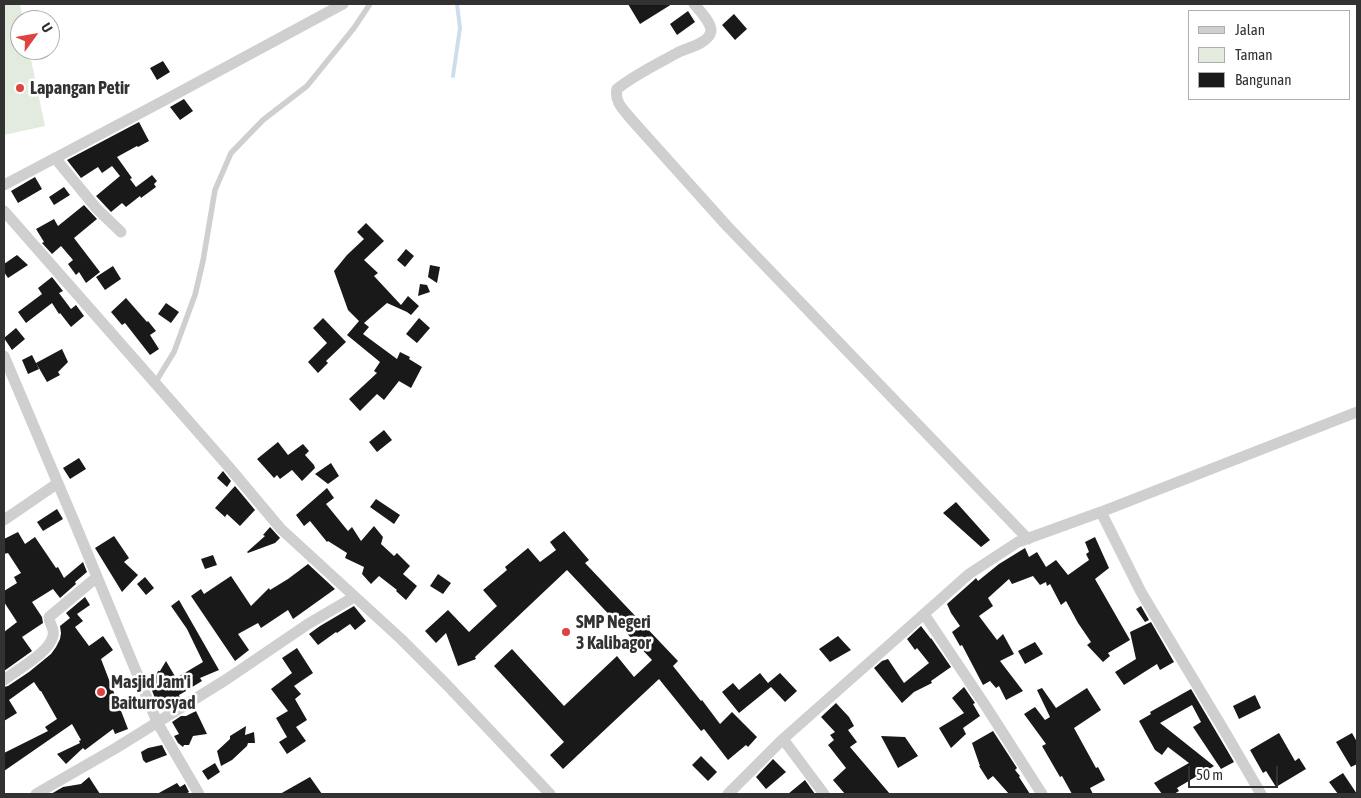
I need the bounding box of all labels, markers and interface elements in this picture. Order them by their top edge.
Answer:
north arrow [10,10,60,60]
legend [1188,10,1351,100]
text: U [38,20,56,35]
text: Jalan [1235,21,1265,38]
text: Taman [1235,46,1273,63]
text: Bangunan [1235,71,1292,88]
place label: Lapangan Petir [30,77,129,99]
marker: Lapangan Petir [14,82,26,94]
place label: SMP Negeri 3 Kalibagor [576,611,651,654]
marker: SMP Negeri 3 Kalibagor [560,626,572,638]
place label: Masjid Jam'i Baiturrosyad [111,671,195,714]
marker: Masjid Jam'i Baiturrosyad [95,686,107,698]
scale bar [1191,756,1281,788]
text: 50 m [1196,766,1223,783]

